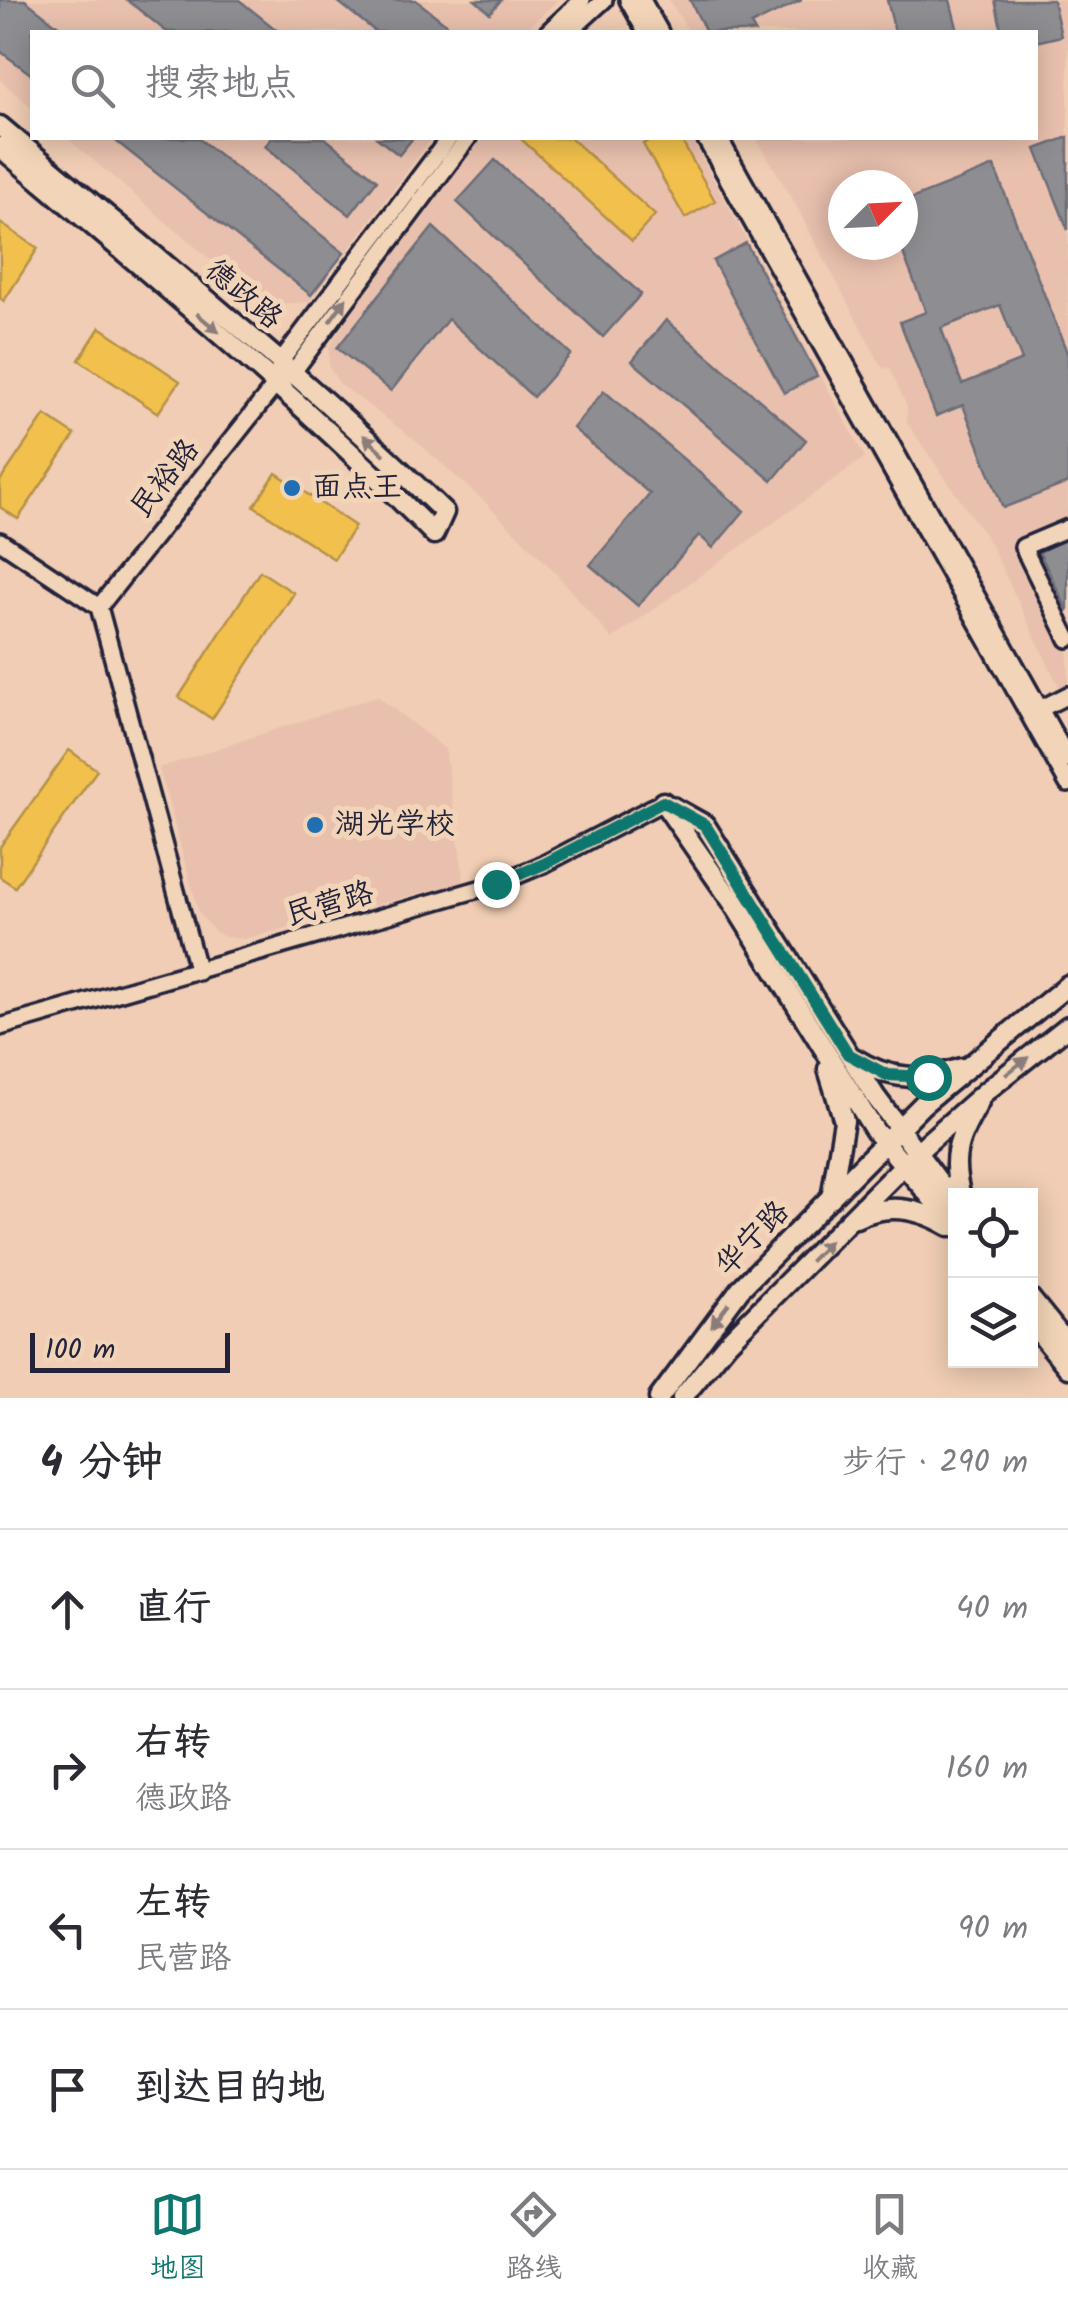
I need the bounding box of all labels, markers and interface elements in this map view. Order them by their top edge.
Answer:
search box [30,30,1038,140]
text: 搜索地点 [145,55,297,115]
icon: search [65,58,120,113]
north arrow [828,170,918,260]
street label: 德政路 [193,248,293,342]
one-way arrow [328,297,347,323]
one-way arrow [195,312,220,333]
street label: 民裕路 [119,429,213,529]
one-way arrow [362,434,386,457]
place label: 面点王 [312,464,402,512]
marker: 面点王 [281,477,303,499]
place label: 湖光学校 [335,801,455,849]
marker: 湖光学校 [304,814,326,836]
route end [474,862,520,908]
street label: 民营路 [280,870,380,940]
route start [906,1055,952,1101]
one-way arrow [1005,1056,1030,1077]
map controls [948,1188,1038,1368]
button: locate [948,1188,1038,1278]
street label: 华宁路 [704,1190,802,1288]
one-way arrow [808,1239,832,1263]
button: layers [948,1278,1038,1368]
one-way arrow [711,1302,731,1328]
scale bar [30,1328,230,1372]
text: 100 m [45,1328,115,1373]
text: 4 分钟 [40,1430,163,1497]
text: 步行 · 290 m [842,1438,1028,1489]
text: 直行 [135,1579,211,1639]
icon: ahead [40,1582,95,1637]
text: 40 m [956,1584,1028,1635]
text: 右转 [135,1714,211,1774]
icon: right [40,1742,95,1797]
text: 160 m [946,1744,1028,1795]
text: 德政路 [135,1774,231,1825]
text: 左转 [135,1874,211,1934]
icon: left [40,1902,95,1957]
text: 90 m [958,1904,1028,1955]
text: 民营路 [135,1934,231,1985]
text: 到达目的地 [135,2059,325,2119]
icon: arrive [40,2062,95,2117]
tab: 地图 [150,2187,206,2292]
tab: 路线 [506,2187,562,2292]
tab: 收藏 [862,2187,918,2292]

